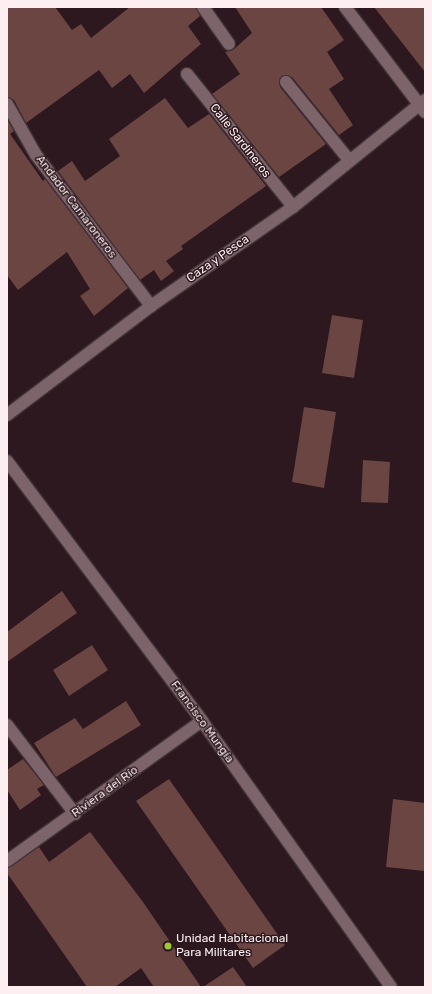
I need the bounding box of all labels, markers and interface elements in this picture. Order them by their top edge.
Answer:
street label: Calle Sardineros [207,101,273,181]
street label: Andador Camaroneros [33,153,119,261]
street label: Caza y Pesca [184,232,252,286]
street label: Francisco Mungía [167,678,237,766]
street label: Riviera del Río [69,763,141,821]
place label: Unidad Habitacional Para Militares [176,932,288,960]
marker: Unidad Habitacional Para Militares [163,941,173,951]

